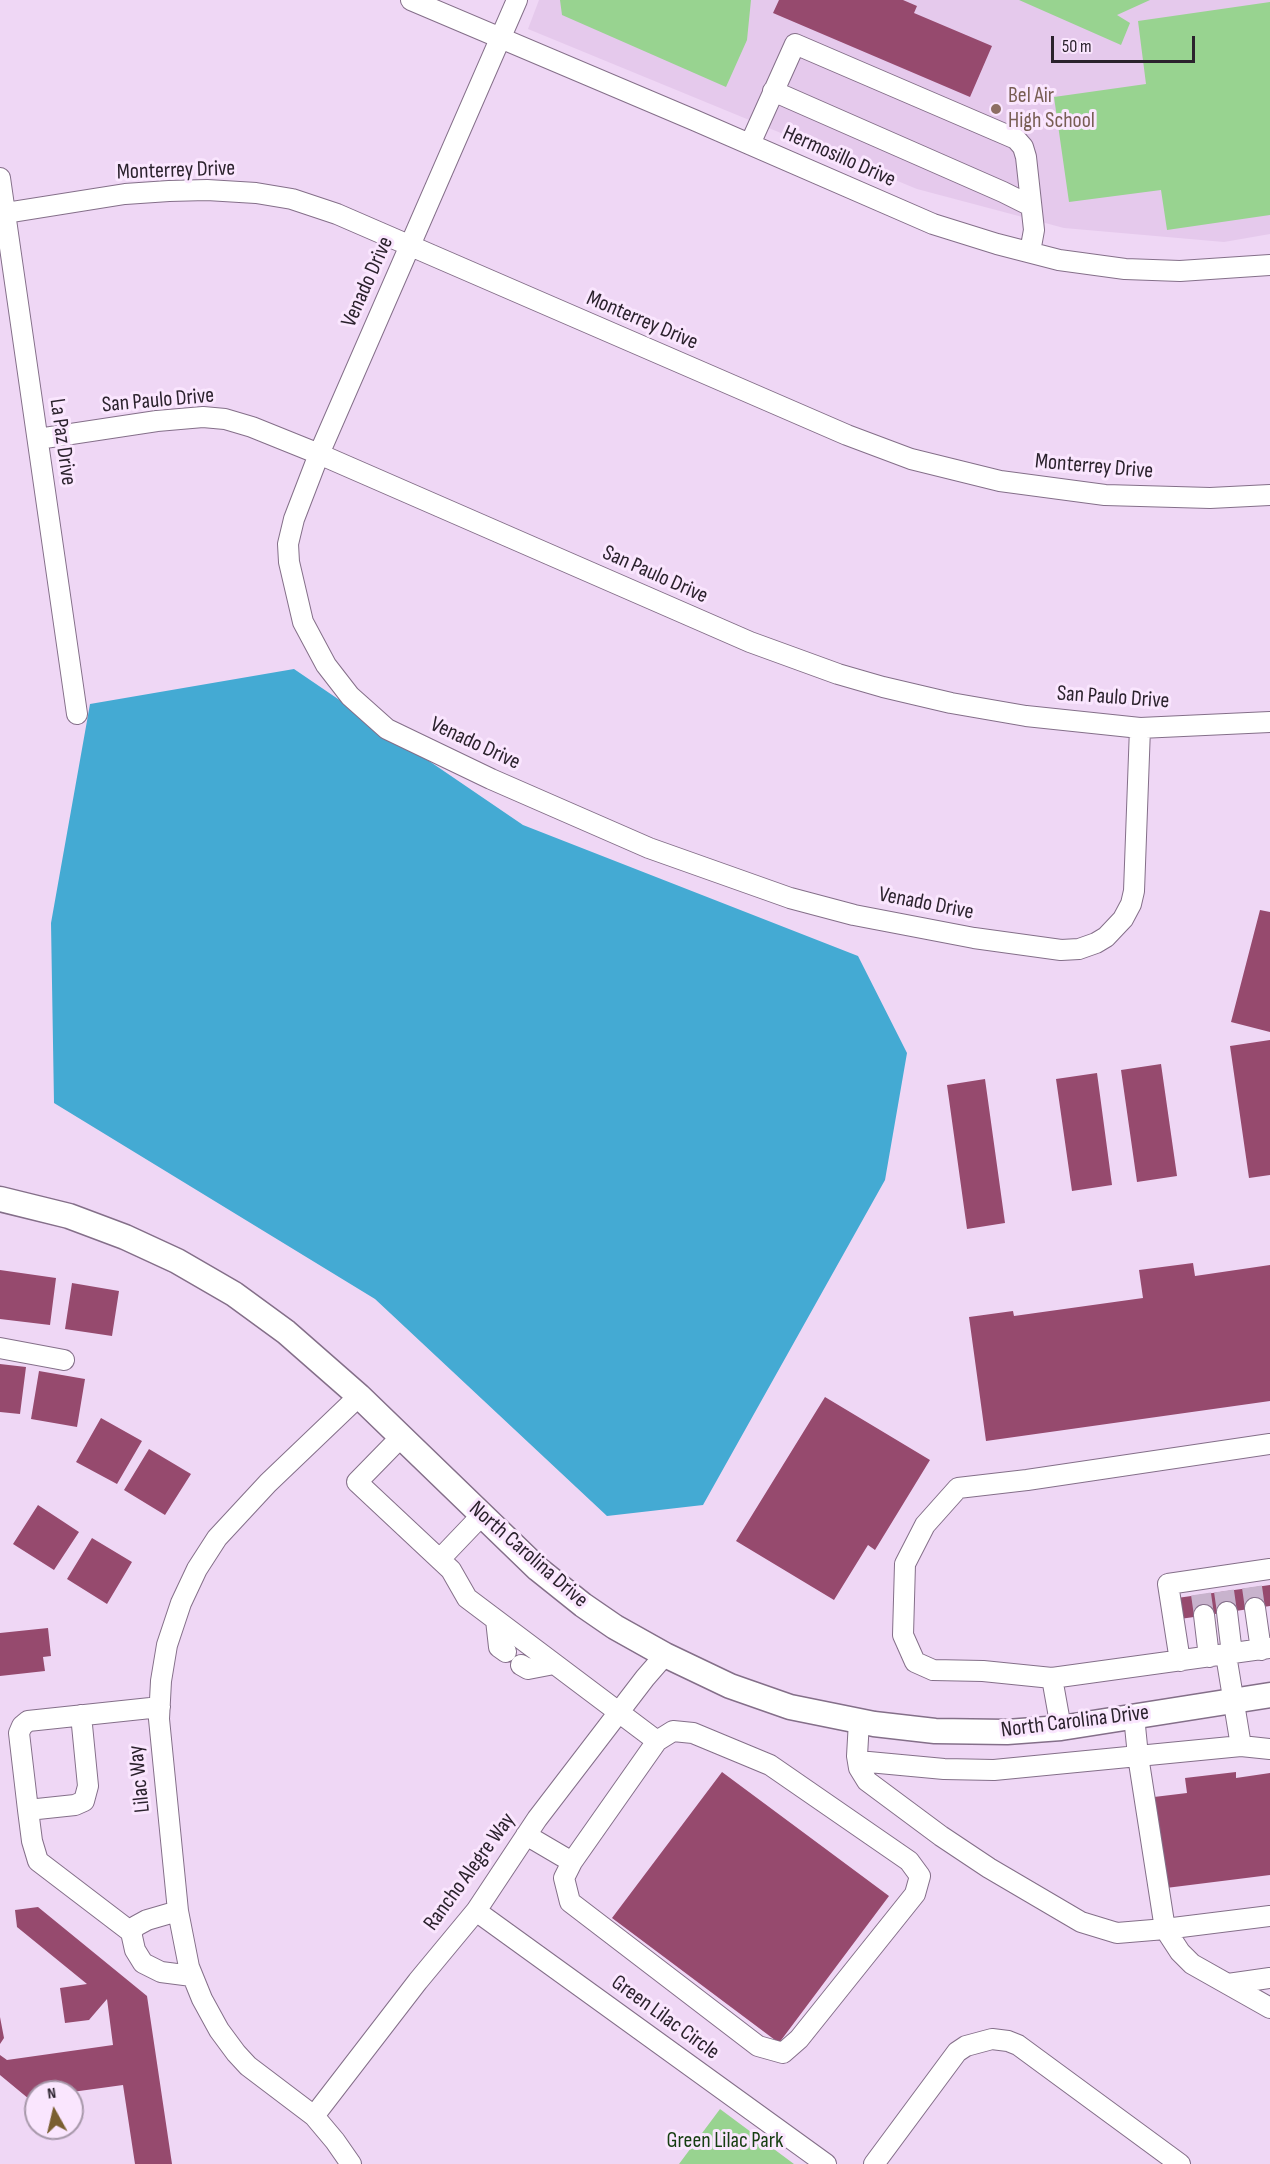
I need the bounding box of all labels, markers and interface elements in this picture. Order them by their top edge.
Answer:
scale bar [1054,24,1198,62]
text: 50 m [1062,36,1092,57]
place label: Bel Air High School [1008,83,1095,134]
marker: Bel Air High School [989,102,1003,116]
street label: Hermosillo Drive [778,120,900,194]
street label: Monterrey Drive [116,156,236,186]
street label: Venado Drive [336,233,400,331]
street label: Monterrey Drive [582,286,702,356]
street label: San Paulo Drive [101,383,215,419]
street label: La Paz Drive [43,397,81,487]
street label: Monterrey Drive [1034,449,1154,485]
street label: San Paulo Drive [598,540,712,610]
street label: San Paulo Drive [1056,681,1170,715]
street label: Venado Drive [426,712,524,776]
street label: Venado Drive [876,882,976,926]
street label: North Carolina Drive [463,1496,593,1614]
street label: North Carolina Drive [1000,1700,1150,1744]
street label: Lilac Way [123,1744,157,1814]
street label: Rancho Alegre Way [419,1808,521,1936]
street label: Green Lilac Circle [606,1970,724,2066]
north arrow [24,2080,84,2140]
text: N [46,2084,57,2104]
park label: Green Lilac Park [667,2128,783,2154]

